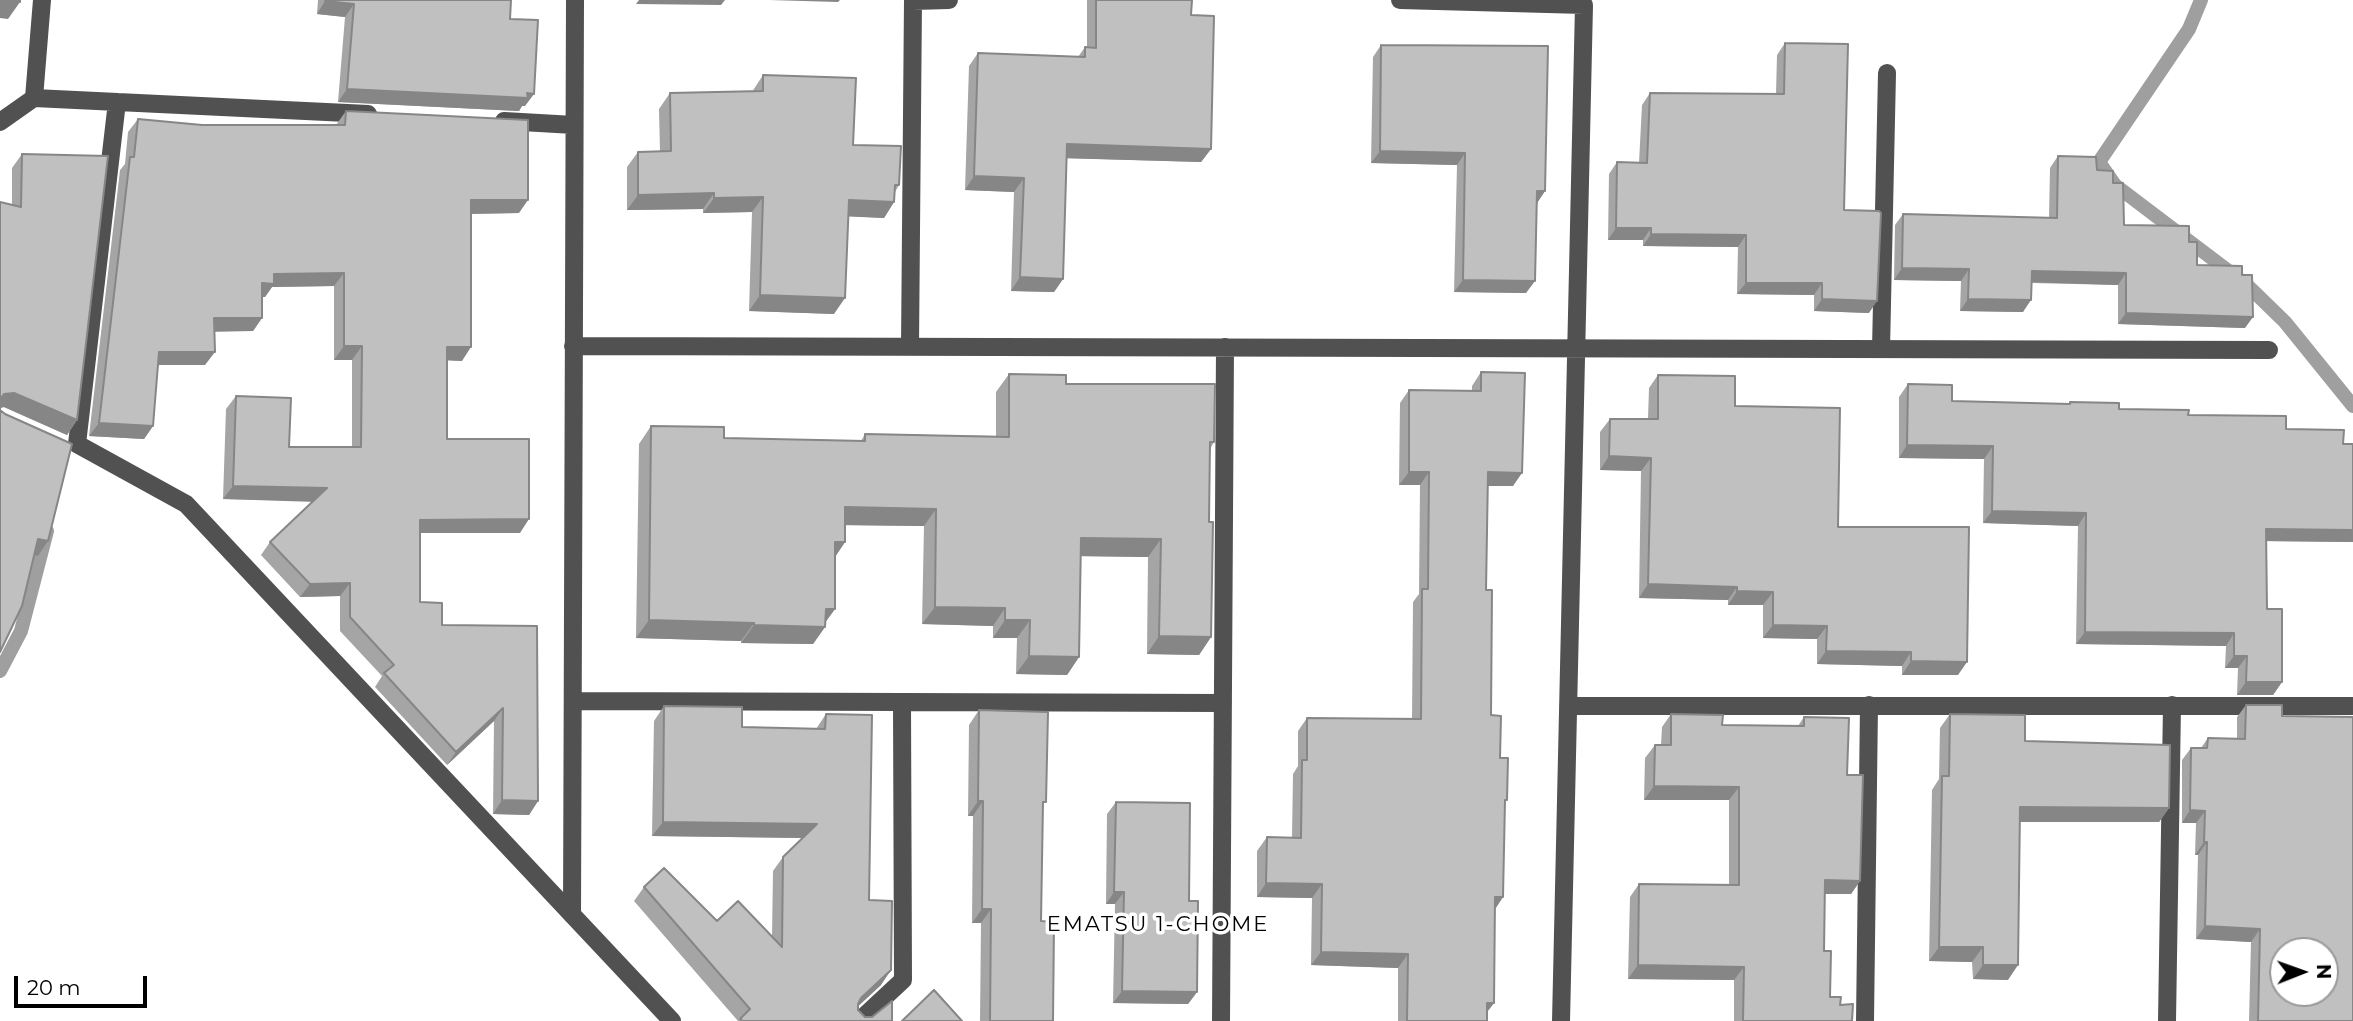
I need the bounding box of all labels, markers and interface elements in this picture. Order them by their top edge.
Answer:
district label: EMATSU 1-CHOME [1048,912,1268,938]
north arrow [2269,937,2339,1007]
scale bar [18,962,150,1006]
text: N [2312,964,2335,980]
text: 20 m [27,975,81,1000]

